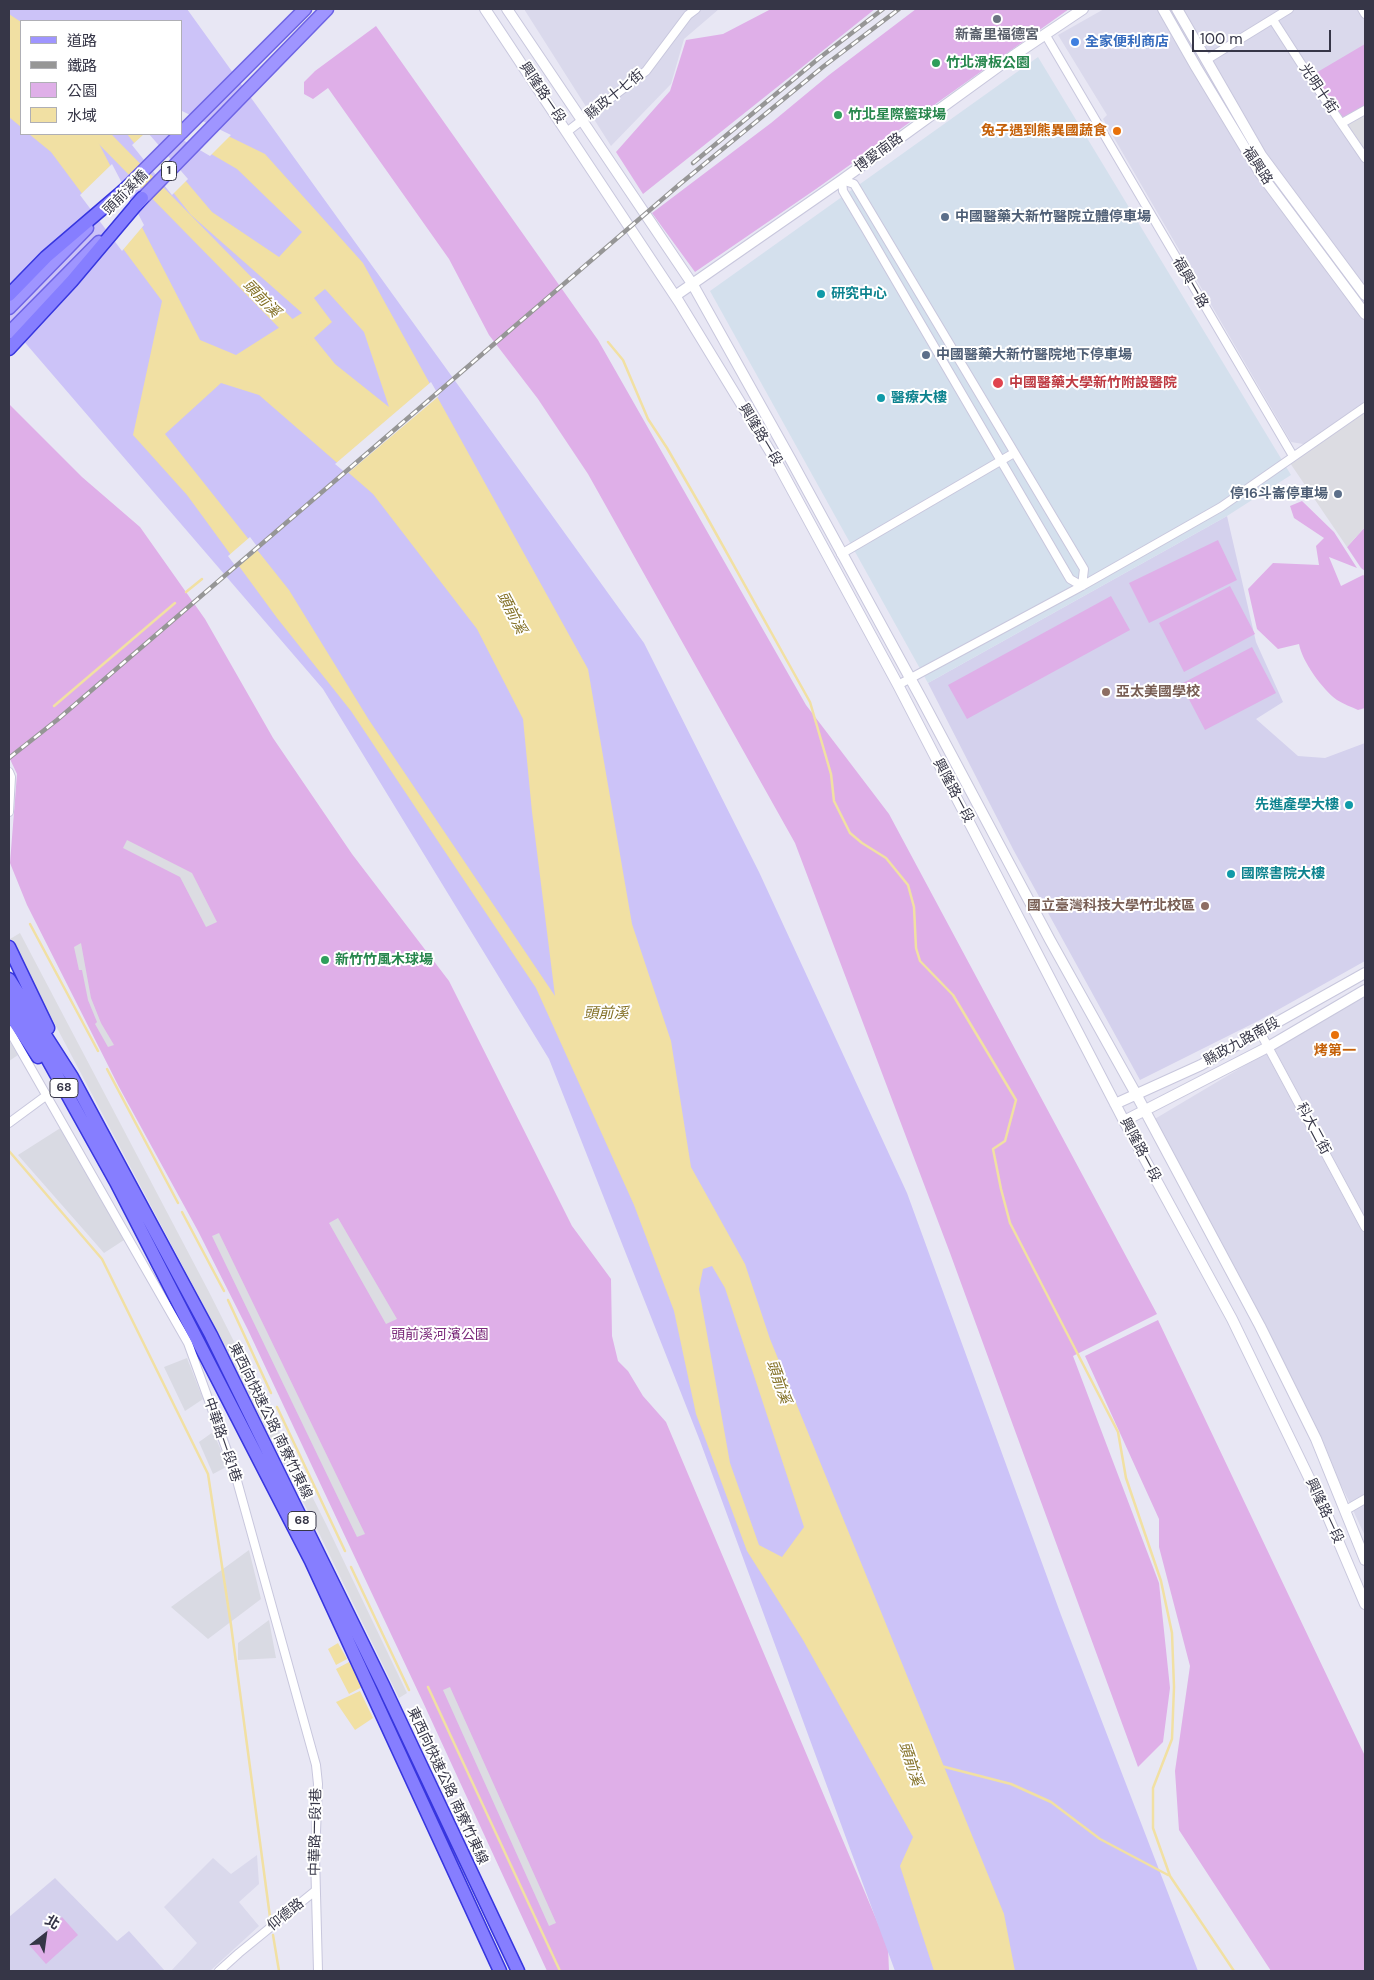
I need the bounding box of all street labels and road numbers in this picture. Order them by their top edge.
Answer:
street label: 興隆路一段 [515,59,569,127]
street label: 光明十街 [1295,61,1341,117]
street label: 縣政十七街 [583,66,647,124]
street label: 博愛南路 [851,130,907,176]
street label: 福興路 [1239,144,1275,188]
road number: 1 [162,162,176,180]
street label: 頭前溪橋 [100,167,152,219]
street label: 福興一路 [1169,255,1211,311]
street label: 興隆路一段 [735,401,785,469]
street label: 興隆路一段 [929,756,977,826]
street label: 縣政九路南段 [1201,1014,1283,1070]
road number: 68 [50,1078,78,1098]
street label: 科大二街 [1292,1100,1334,1158]
street label: 興隆路一段 [1116,1115,1164,1185]
street label: 東西向快速公路 南寮竹東線 [225,1340,315,1502]
street label: 中華路一段1巷 [200,1395,244,1485]
street label: 興隆路一段 [1302,1476,1346,1546]
road number: 68 [288,1512,316,1530]
street label: 東西向快速公路 南寮竹東線 [403,1705,491,1867]
street label: 中華路一段1巷 [307,1788,325,1876]
street label: 仰德路 [264,1895,308,1935]

